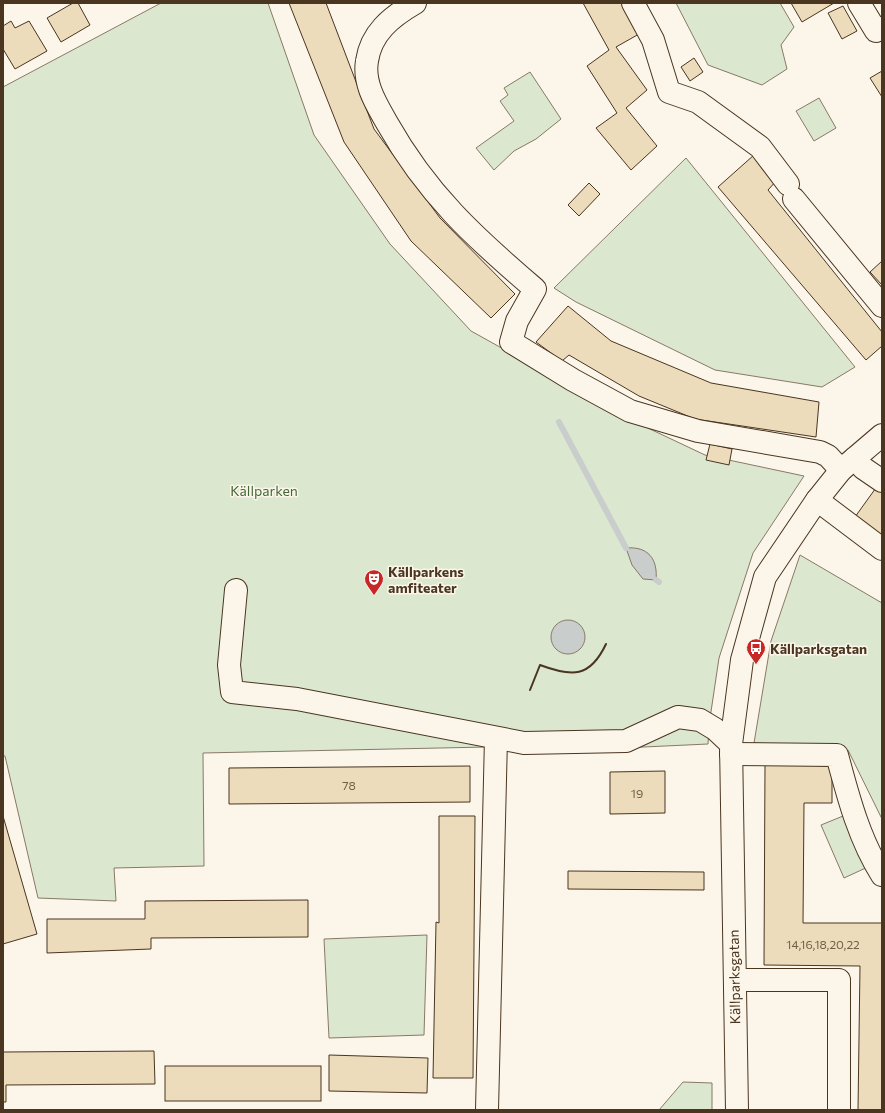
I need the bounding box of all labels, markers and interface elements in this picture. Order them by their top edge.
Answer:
park label: Källparken [230,482,298,499]
place label: Källparkens amfiteater [388,563,464,596]
theatre icon: Källparkens amfiteater [363,568,385,596]
bus stop icon: Källparksgatan [745,637,767,665]
place label: Källparksgatan [770,640,867,657]
house number: 78 [342,778,356,792]
house number: 19 [631,786,643,800]
street label: Källparksgatan [725,929,743,1025]
house number: 14,16,18,20,22 [786,937,860,951]

